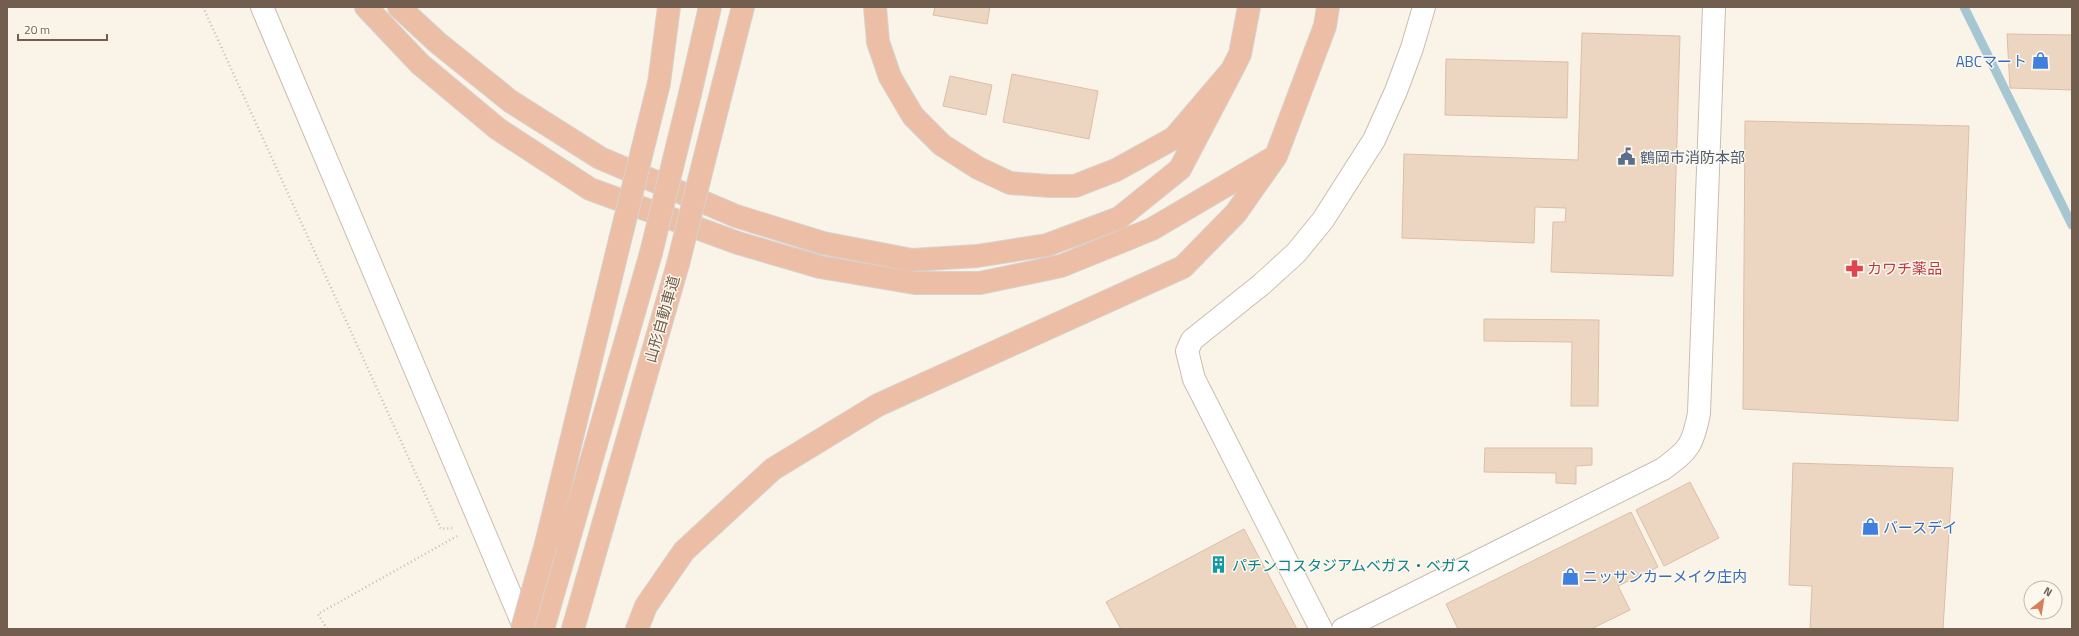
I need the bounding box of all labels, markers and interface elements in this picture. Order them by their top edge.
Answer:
scale bar [18,16,107,42]
text: 20 m [24,20,50,39]
place label: ABCマート [1956,50,2027,73]
shop icon: ABCマート [2030,51,2050,71]
place label: 鶴岡市消防本部 [1640,146,1745,169]
public building icon: 鶴岡市消防本部 [1617,147,1637,167]
place label: カワチ薬品 [1867,257,1942,280]
pharmacy icon: カワチ薬品 [1844,258,1864,278]
street label: 山形自動車道 [639,273,685,365]
place label: バースデイ [1883,516,1957,539]
shop icon: バースデイ [1860,517,1880,537]
place label: パチンコスタジアムベガス・ベガス [1232,554,1471,577]
building icon: パチンコスタジアムベガス・ベガス [1209,555,1229,575]
place label: ニッサンカーメイク庄内 [1583,565,1747,588]
shop icon: ニッサンカーメイク庄内 [1560,566,1580,586]
north arrow [2023,580,2063,620]
text: N [2041,583,2055,600]

